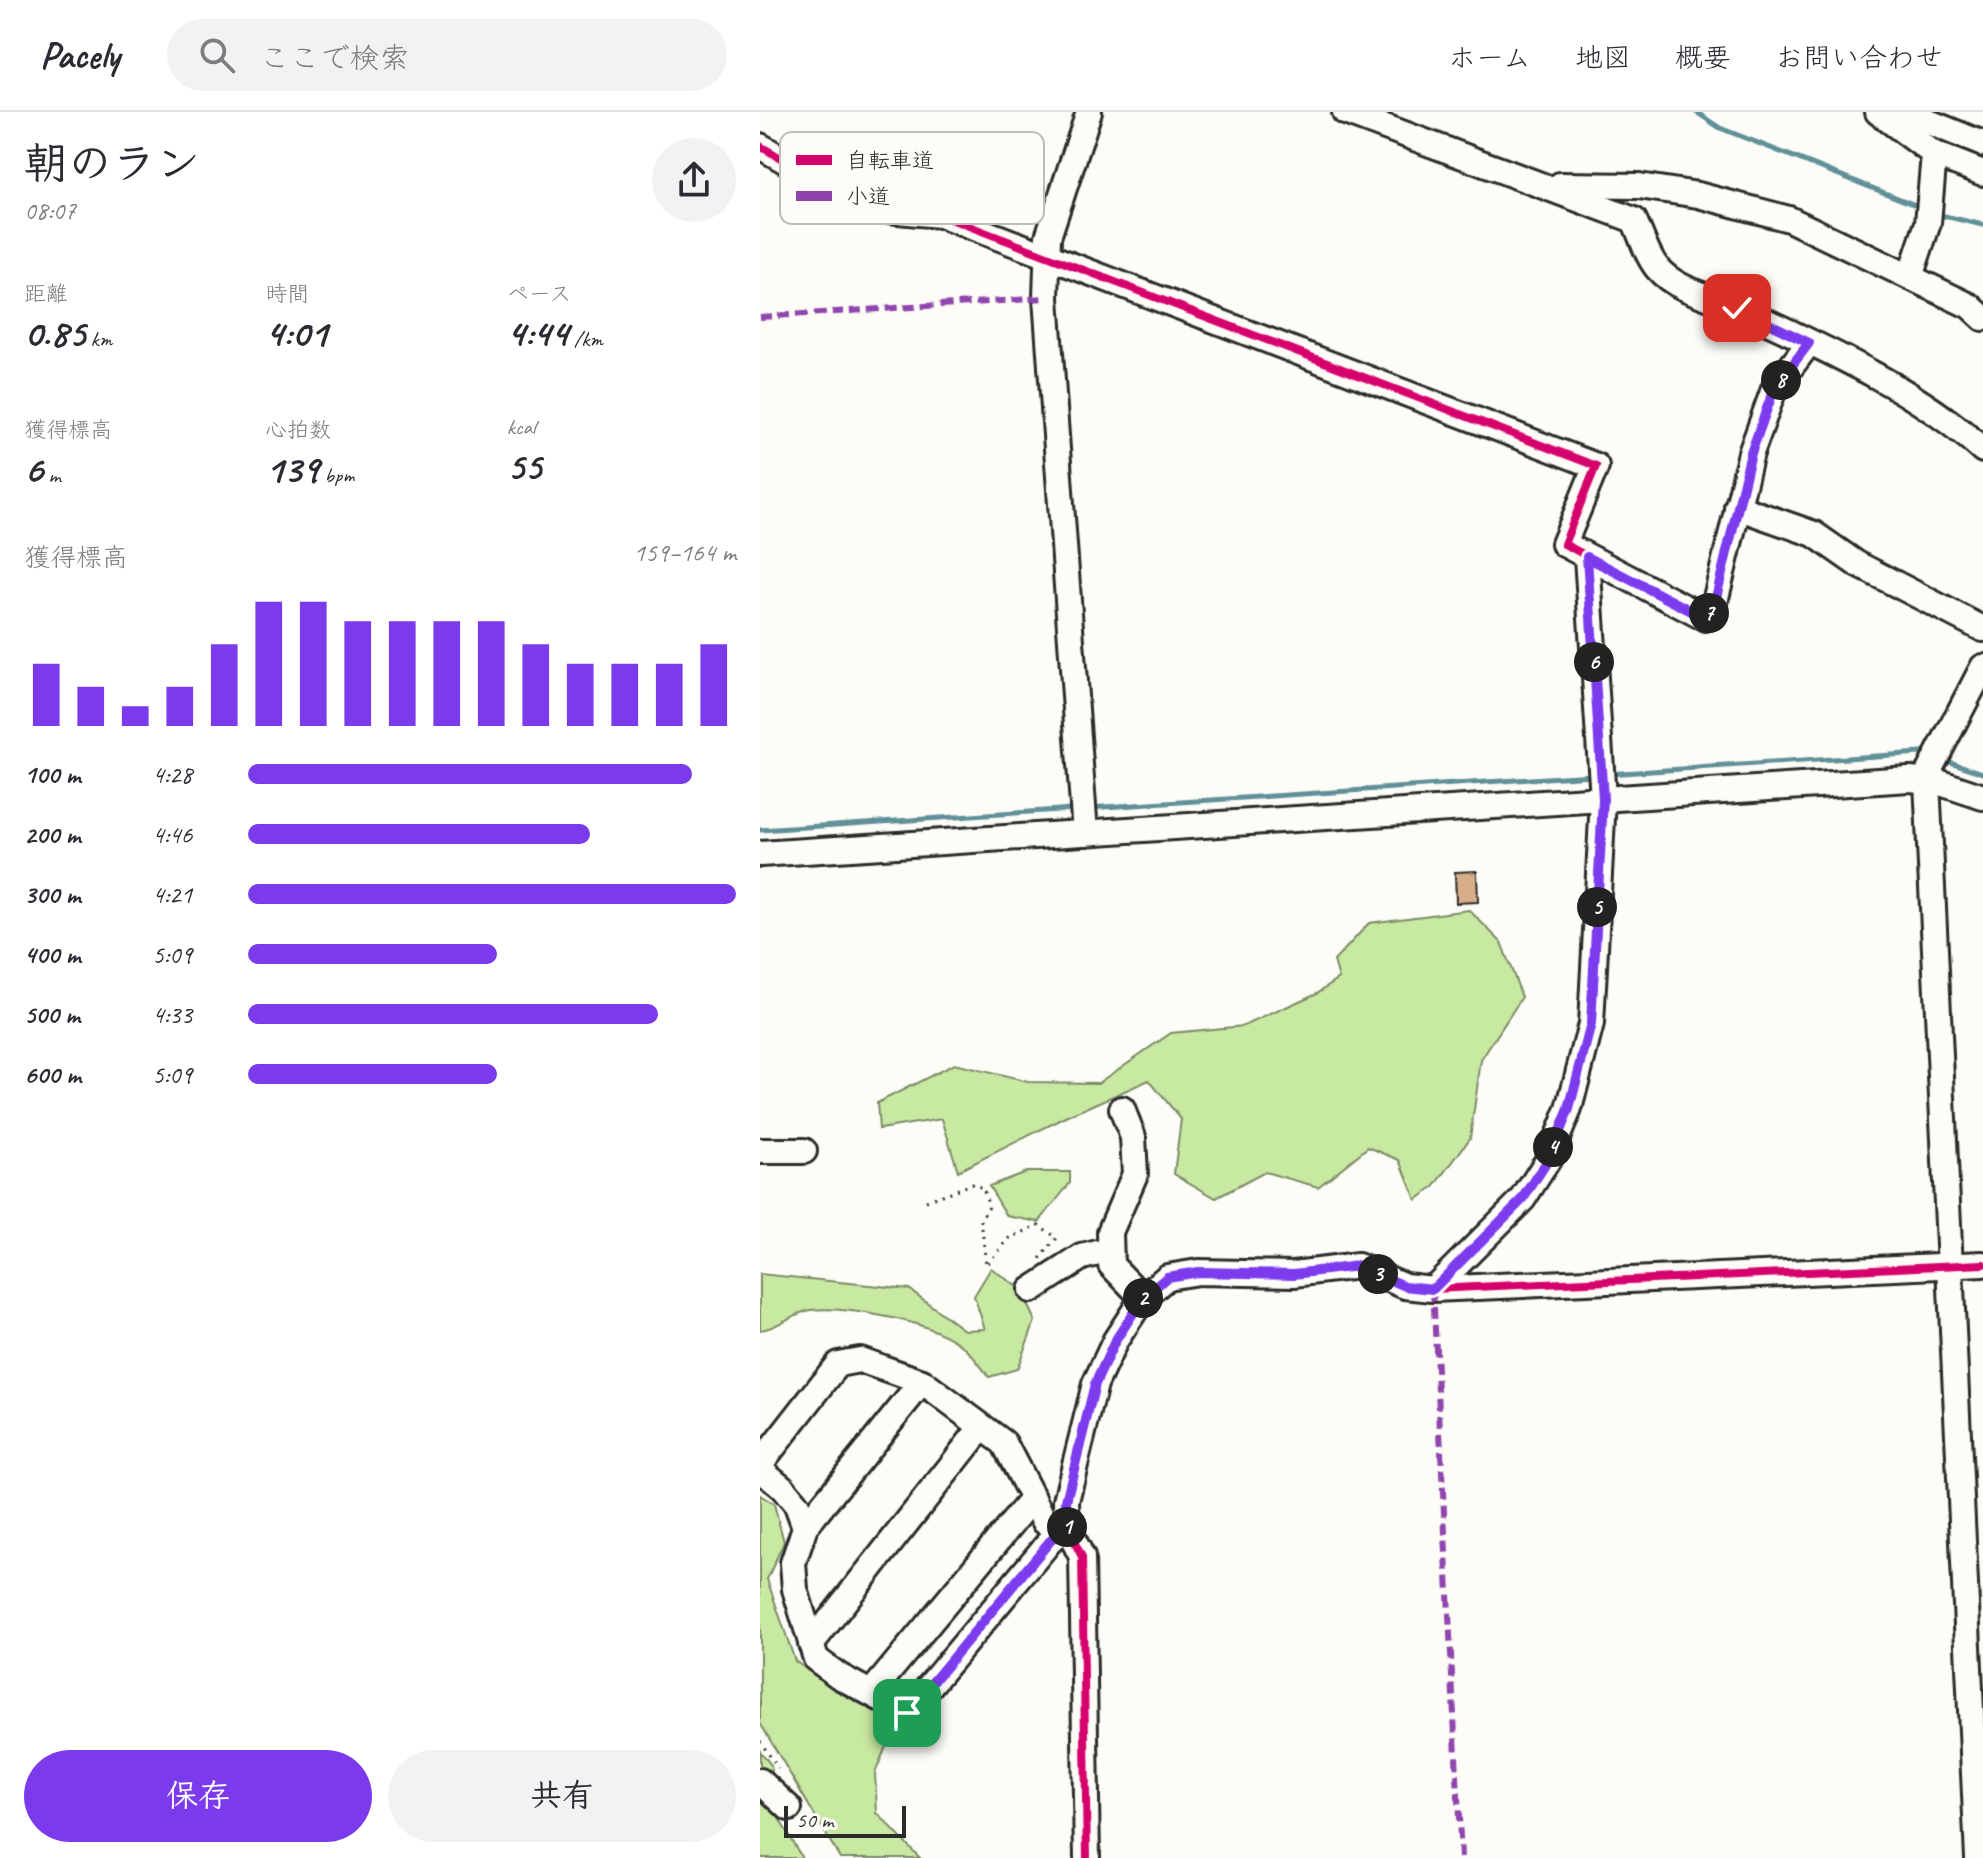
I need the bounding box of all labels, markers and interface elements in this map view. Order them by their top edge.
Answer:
search box [167,19,727,91]
text: Pacely [40,32,119,79]
icon: search [195,33,239,77]
text: ここで検索 [259,39,409,77]
text: ホーム [1448,40,1531,75]
text: 地図 [1575,40,1631,75]
text: 概要 [1675,40,1731,75]
text: お問い合わせ [1775,40,1943,75]
legend [780,132,1044,224]
text: 朝のラン [24,136,200,191]
button: share [652,138,736,222]
text: 自転車道 [846,147,934,175]
text: 小道 [846,183,890,211]
text: 08:07 [24,194,76,227]
pin [1703,274,1771,342]
text: 距離 [24,280,68,308]
text: 時間 [265,280,309,308]
text: ペース [507,280,571,308]
icon: check [1715,286,1759,330]
text: 0.85 [24,308,85,358]
text: 4:01 [265,308,327,358]
text: 4:44 [507,308,569,358]
text: km [85,325,112,353]
text: /km [569,325,603,353]
pin: 8 [1761,360,1801,400]
text: 8 [1776,366,1786,394]
text: kcal [507,413,536,441]
text: 獲得標高 [24,416,112,444]
text: 心拍数 [265,416,331,444]
text: 55 [507,441,541,491]
text: 6 [24,444,43,494]
text: 139 [265,444,319,494]
text: m [43,461,61,489]
text: bpm [319,461,354,489]
text: 159–164 m [633,536,736,569]
text: 獲得標高 [24,541,128,574]
pin: 7 [1689,593,1729,633]
text: 7 [1704,599,1714,627]
pin: 6 [1574,642,1614,682]
text: 6 [1589,648,1599,676]
text: 100 m [24,758,80,791]
text: 4:28 [152,758,192,791]
text: 200 m [24,818,80,851]
text: 4:46 [152,818,192,851]
text: 300 m [24,878,80,911]
text: 4:21 [152,878,192,911]
pin: 5 [1577,887,1617,927]
text: 5 [1592,893,1602,921]
text: 400 m [24,938,80,971]
text: 5:09 [152,938,192,971]
text: 500 m [24,998,80,1031]
text: 4:33 [152,998,192,1031]
text: 600 m [24,1058,81,1091]
text: 5:09 [152,1058,192,1091]
pin: 4 [1533,1127,1573,1167]
text: 4 [1548,1133,1558,1161]
pin: 3 [1358,1254,1398,1294]
text: 3 [1373,1260,1383,1288]
pin: 2 [1123,1278,1163,1318]
text: 2 [1138,1284,1148,1312]
pin: 1 [1047,1507,1087,1547]
text: 1 [1062,1513,1072,1541]
pin [873,1679,941,1747]
icon: arrive [885,1691,929,1735]
button: 保存 [24,1750,372,1842]
button: 共有 [388,1750,736,1842]
scale bar [784,1802,906,1838]
text: 50 m [796,1806,833,1834]

